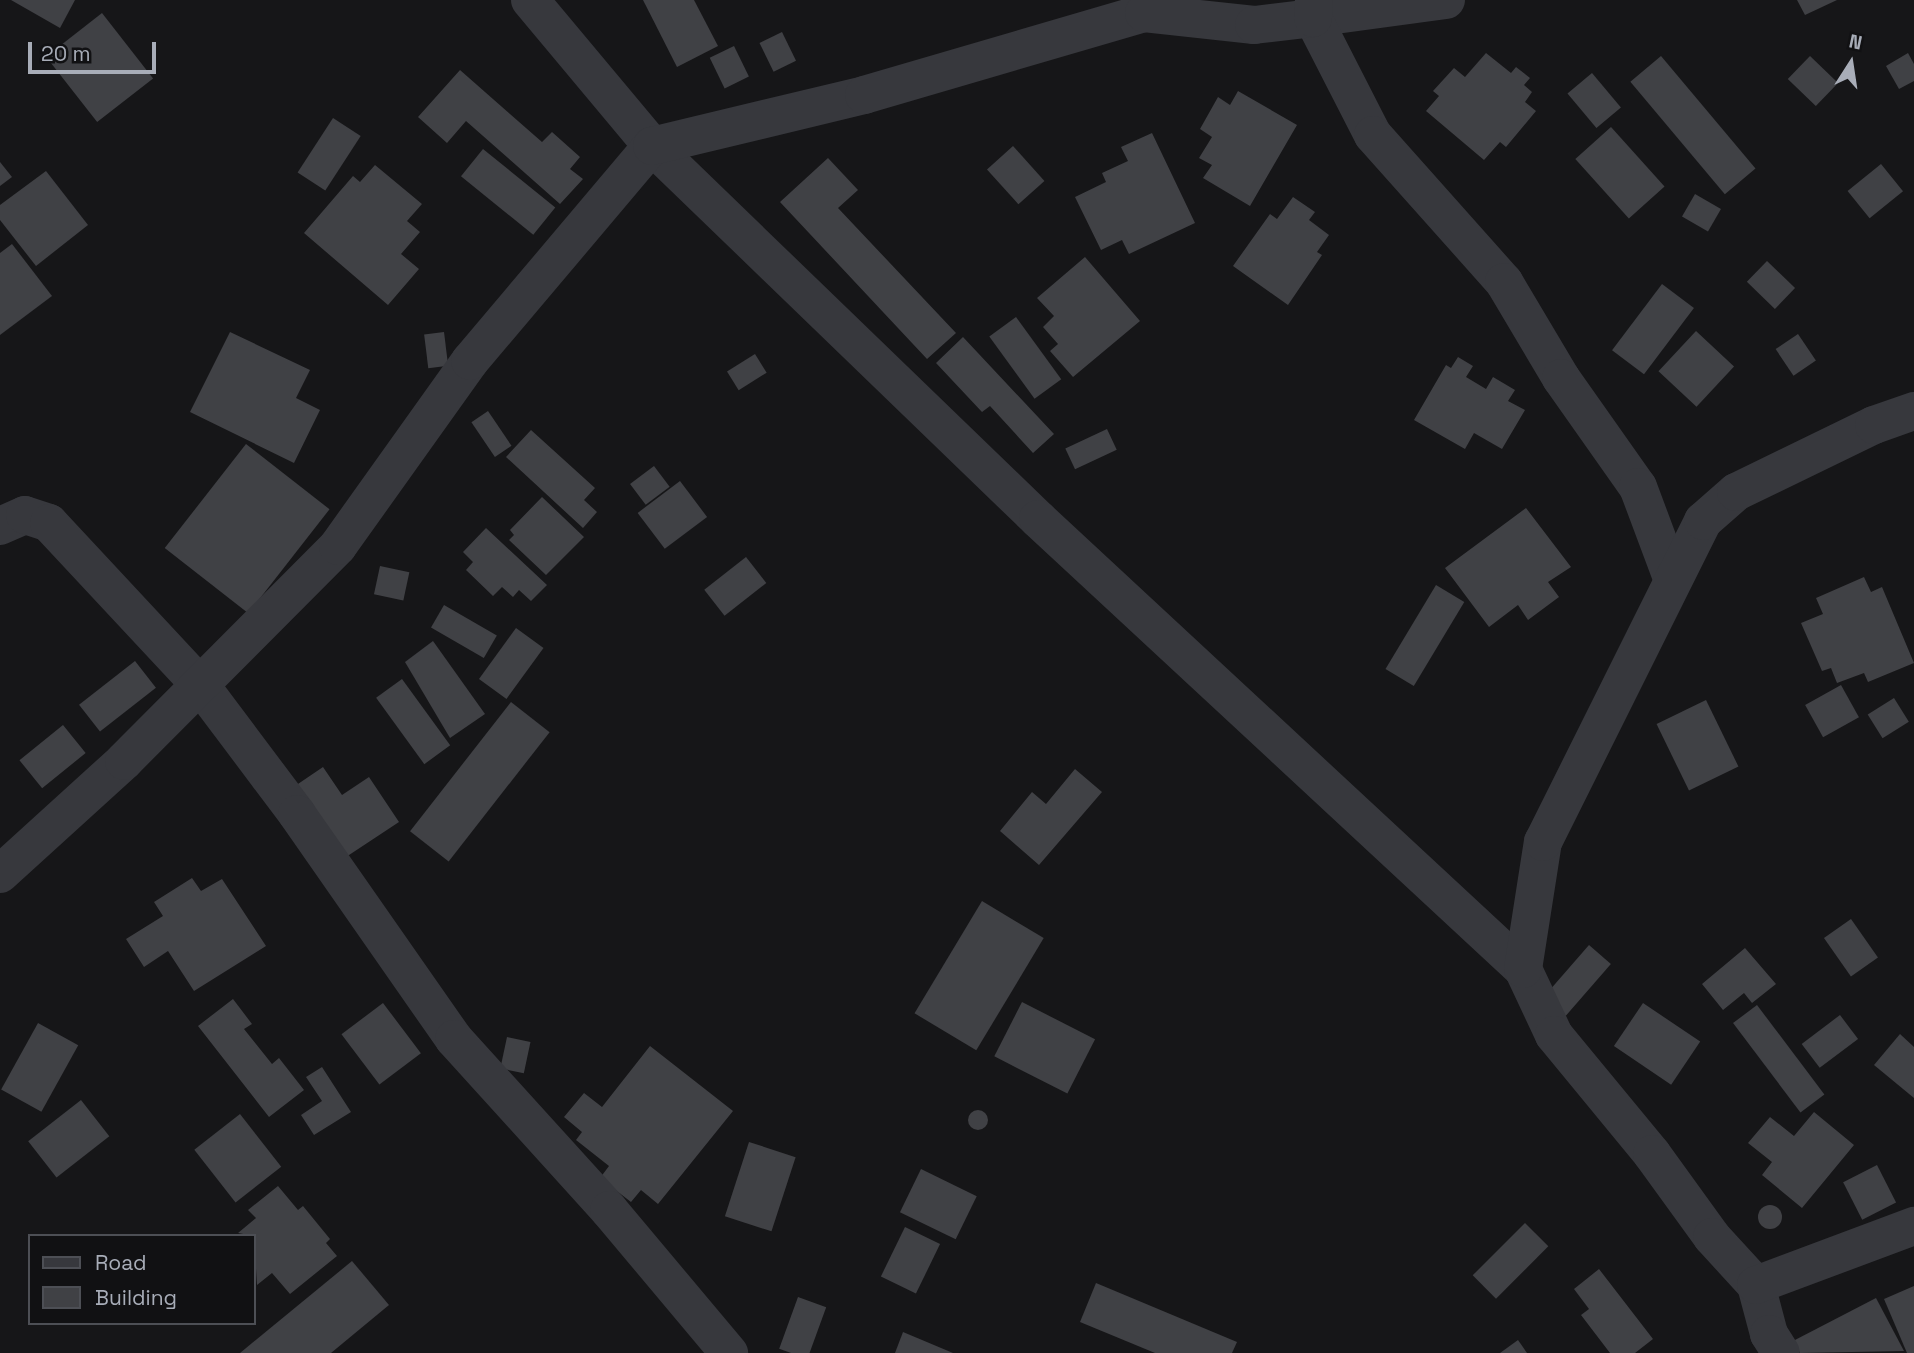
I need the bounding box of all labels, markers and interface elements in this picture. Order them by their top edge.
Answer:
scale bar [32,28,159,72]
north arrow [1816,28,1886,98]
text: N [1847,28,1864,56]
text: 20 m [41,40,91,67]
legend [28,1234,256,1325]
text: Road [95,1249,147,1276]
text: Building [95,1284,177,1311]

